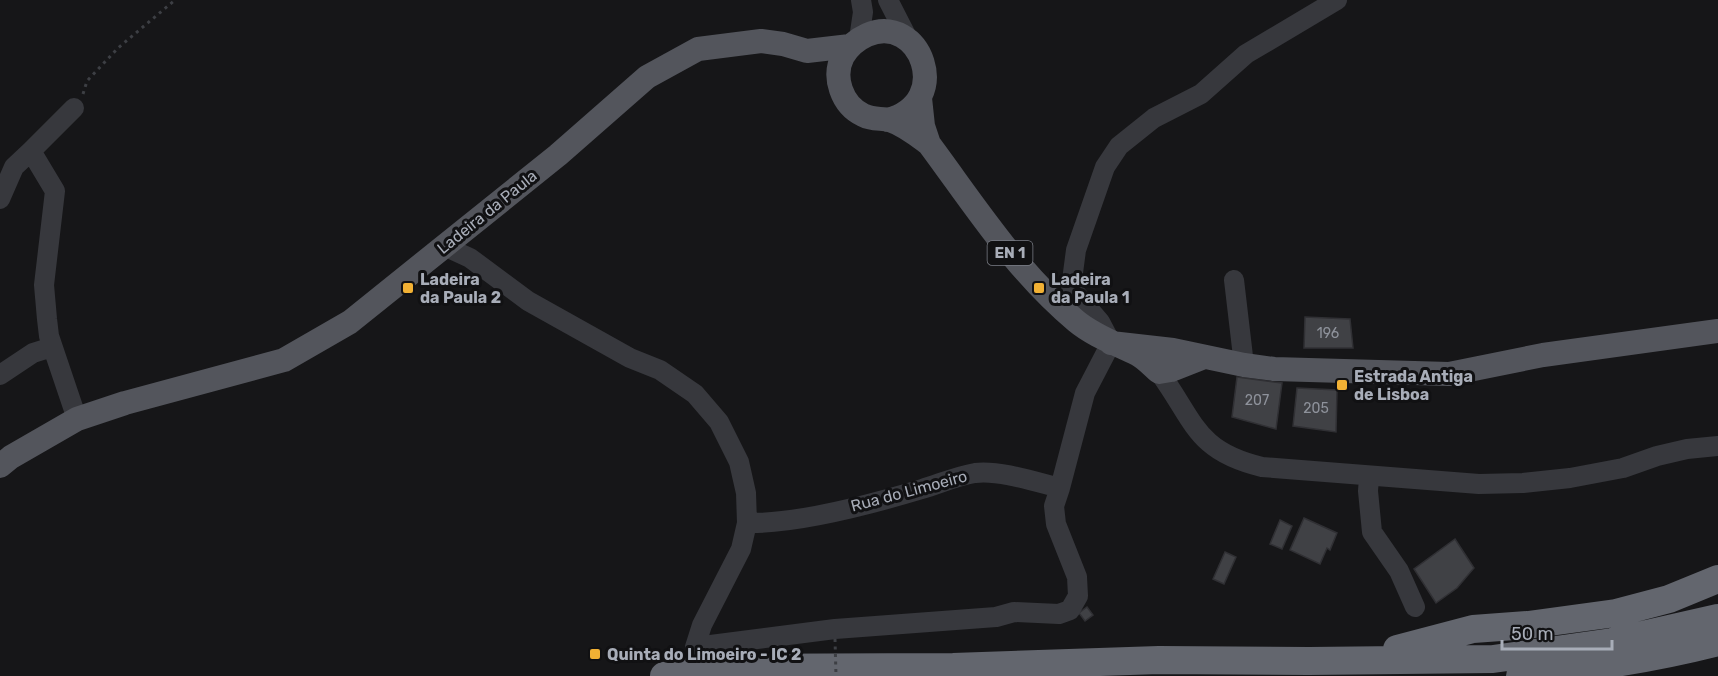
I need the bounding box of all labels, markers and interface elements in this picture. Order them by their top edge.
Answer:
street label: Ladeira da Paula [433,166,541,258]
road number: EN 1 [988,241,1032,265]
place label: Ladeira da Paula 2 [420,270,501,307]
place label: Ladeira da Paula 1 [1051,270,1130,307]
marker: Ladeira da Paula 2 [401,281,415,295]
marker: Ladeira da Paula 1 [1032,281,1046,295]
house number: 196 [1317,325,1339,342]
place label: Estrada Antiga de Lisboa [1354,367,1473,404]
marker: Estrada Antiga de Lisboa [1335,378,1349,392]
house number: 207 [1245,392,1269,409]
house number: 205 [1303,400,1329,417]
street label: Rua do Limoeiro [849,466,969,516]
scale bar [1502,613,1612,651]
text: 50 m [1511,623,1554,645]
place label: Quinta do Limoeiro - IC 2 [607,645,801,664]
marker: Quinta do Limoeiro - IC 2 [588,647,602,661]

